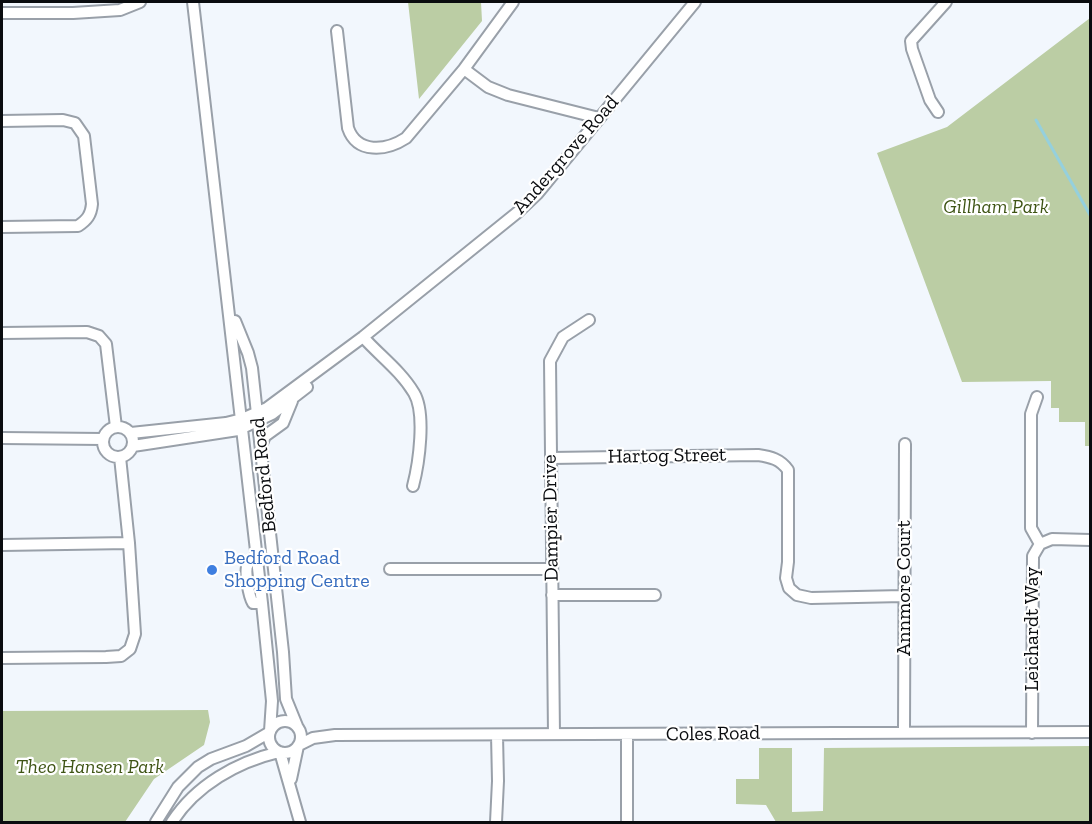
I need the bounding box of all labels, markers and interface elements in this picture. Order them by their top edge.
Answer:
street label: Andergrove Road [508,91,624,219]
park label: Gillham Park [943,195,1049,219]
street label: Bedford Road [246,416,282,534]
street label: Hartog Street [607,443,727,469]
street label: Dampier Drive [538,454,564,582]
street label: Annmore Court [892,520,916,656]
place label: Bedford Road Shopping Centre [224,546,370,593]
marker: Bedford Road Shopping Centre [205,563,219,577]
street label: Leichardt Way [1020,567,1044,691]
street label: Coles Road [666,721,760,747]
park label: Theo Hansen Park [16,755,164,779]

